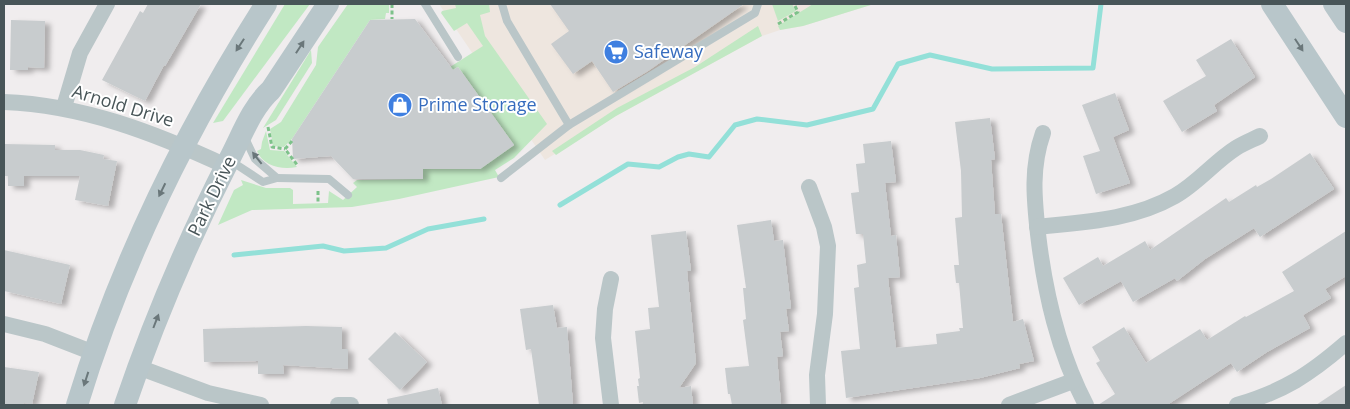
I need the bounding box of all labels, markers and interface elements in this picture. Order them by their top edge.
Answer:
one-way arrow [235,38,244,51]
one-way arrow [1294,38,1304,51]
supermarket icon: Safeway [603,39,629,65]
place label: Safeway [634,39,704,63]
one-way arrow [295,40,305,53]
street label: Arnold Drive [70,78,177,132]
shop icon: Prime Storage [387,92,413,118]
place label: Prime Storage [418,92,537,116]
street label: Park Drive [181,151,241,240]
one-way arrow [251,152,262,165]
one-way arrow [158,183,166,197]
one-way arrow [152,314,160,329]
one-way arrow [81,372,89,387]

